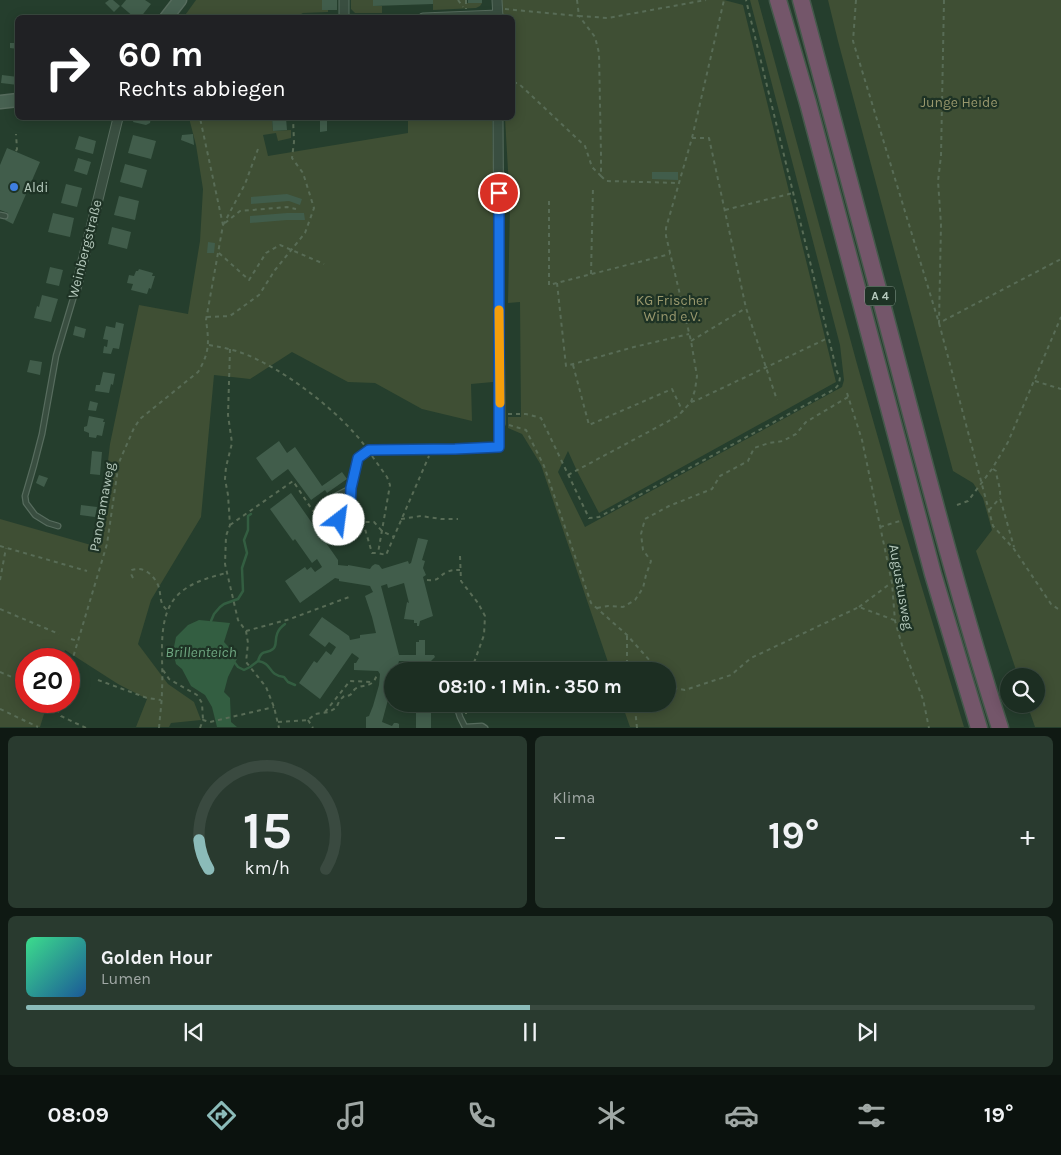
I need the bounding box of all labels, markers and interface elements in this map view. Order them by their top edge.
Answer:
text: 60 m [118,34,203,75]
icon: right [35,35,100,100]
text: Rechts abbiegen [118,76,286,102]
park label: Junge Heide [920,94,998,111]
pin [478,172,520,214]
place label: Aldi [24,179,48,196]
icon: arrive [485,179,513,207]
marker: Aldi [8,181,20,193]
street label: Weinbergstraße [65,198,105,300]
road number: A 4 [865,286,895,306]
park label: KG Frischer Wind e.V. [636,292,709,325]
street label: Panoramaweg [86,461,118,553]
position arrow [312,493,364,545]
street label: Augustusweg [885,543,917,631]
water label: Brillenteich [165,643,237,661]
speed limit sign: 20 [15,648,80,713]
map controls [1000,668,1045,713]
button: search [1000,668,1045,713]
text: 08:10 · 1 Min. · 350 m [438,676,622,698]
text: Klima [553,788,595,807]
text: 15 [243,800,292,861]
text: 19° [768,813,820,858]
text: − [553,819,567,852]
text: + [1020,819,1035,852]
text: km/h [245,858,290,879]
text: Golden Hour [101,947,212,969]
text: Lumen [101,969,151,988]
icon: previous [180,1018,208,1046]
icon: pause [516,1018,544,1046]
icon: next [853,1018,881,1046]
icon: directions [204,1098,239,1133]
icon: music [334,1098,369,1133]
icon: phone [464,1098,499,1133]
icon: climate [594,1098,629,1133]
icon: car [724,1098,759,1133]
icon: filters [854,1098,889,1133]
text: 08:09 [47,1102,109,1128]
text: 19° [984,1102,1013,1128]

